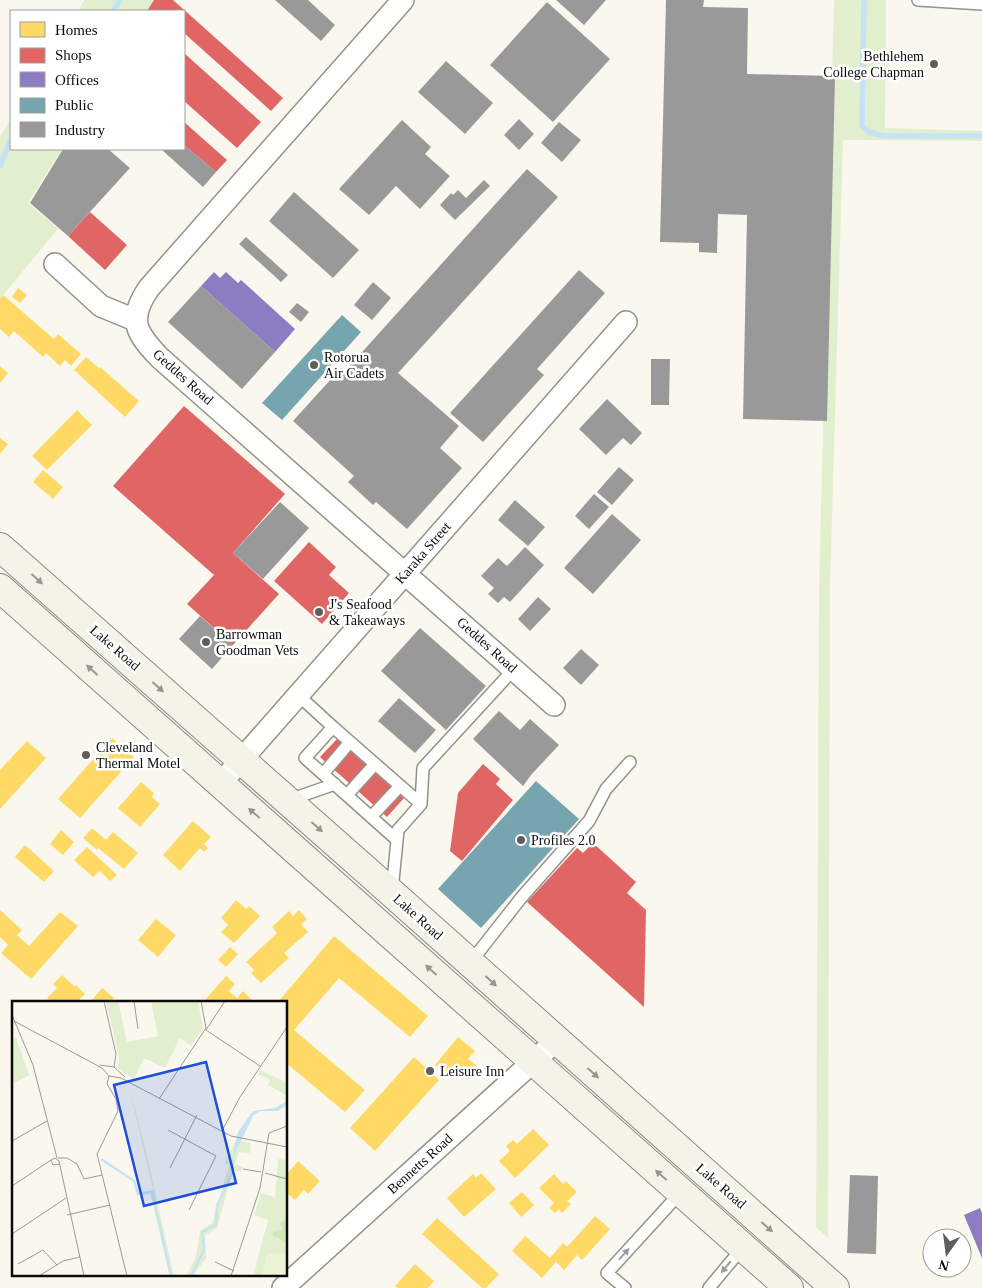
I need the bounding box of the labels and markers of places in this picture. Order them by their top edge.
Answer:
place label: Bethlehem College Chapman [823,49,924,80]
marker: Bethlehem College Chapman [928,58,940,70]
place label: Rotorua Air Cadets [324,350,384,381]
marker: Rotorua Air Cadets [308,359,320,371]
place label: J's Seafood & Takeaways [329,597,405,628]
marker: J's Seafood & Takeaways [313,606,325,618]
place label: Barrowman Goodman Vets [216,627,299,658]
marker: Barrowman Goodman Vets [200,636,212,648]
place label: Cleveland Thermal Motel [96,740,180,771]
marker: Cleveland Thermal Motel [80,749,92,761]
place label: Profiles 2.0 [531,833,596,848]
marker: Profiles 2.0 [515,834,527,846]
place label: Leisure Inn [440,1064,504,1079]
marker: Leisure Inn [424,1065,436,1077]

